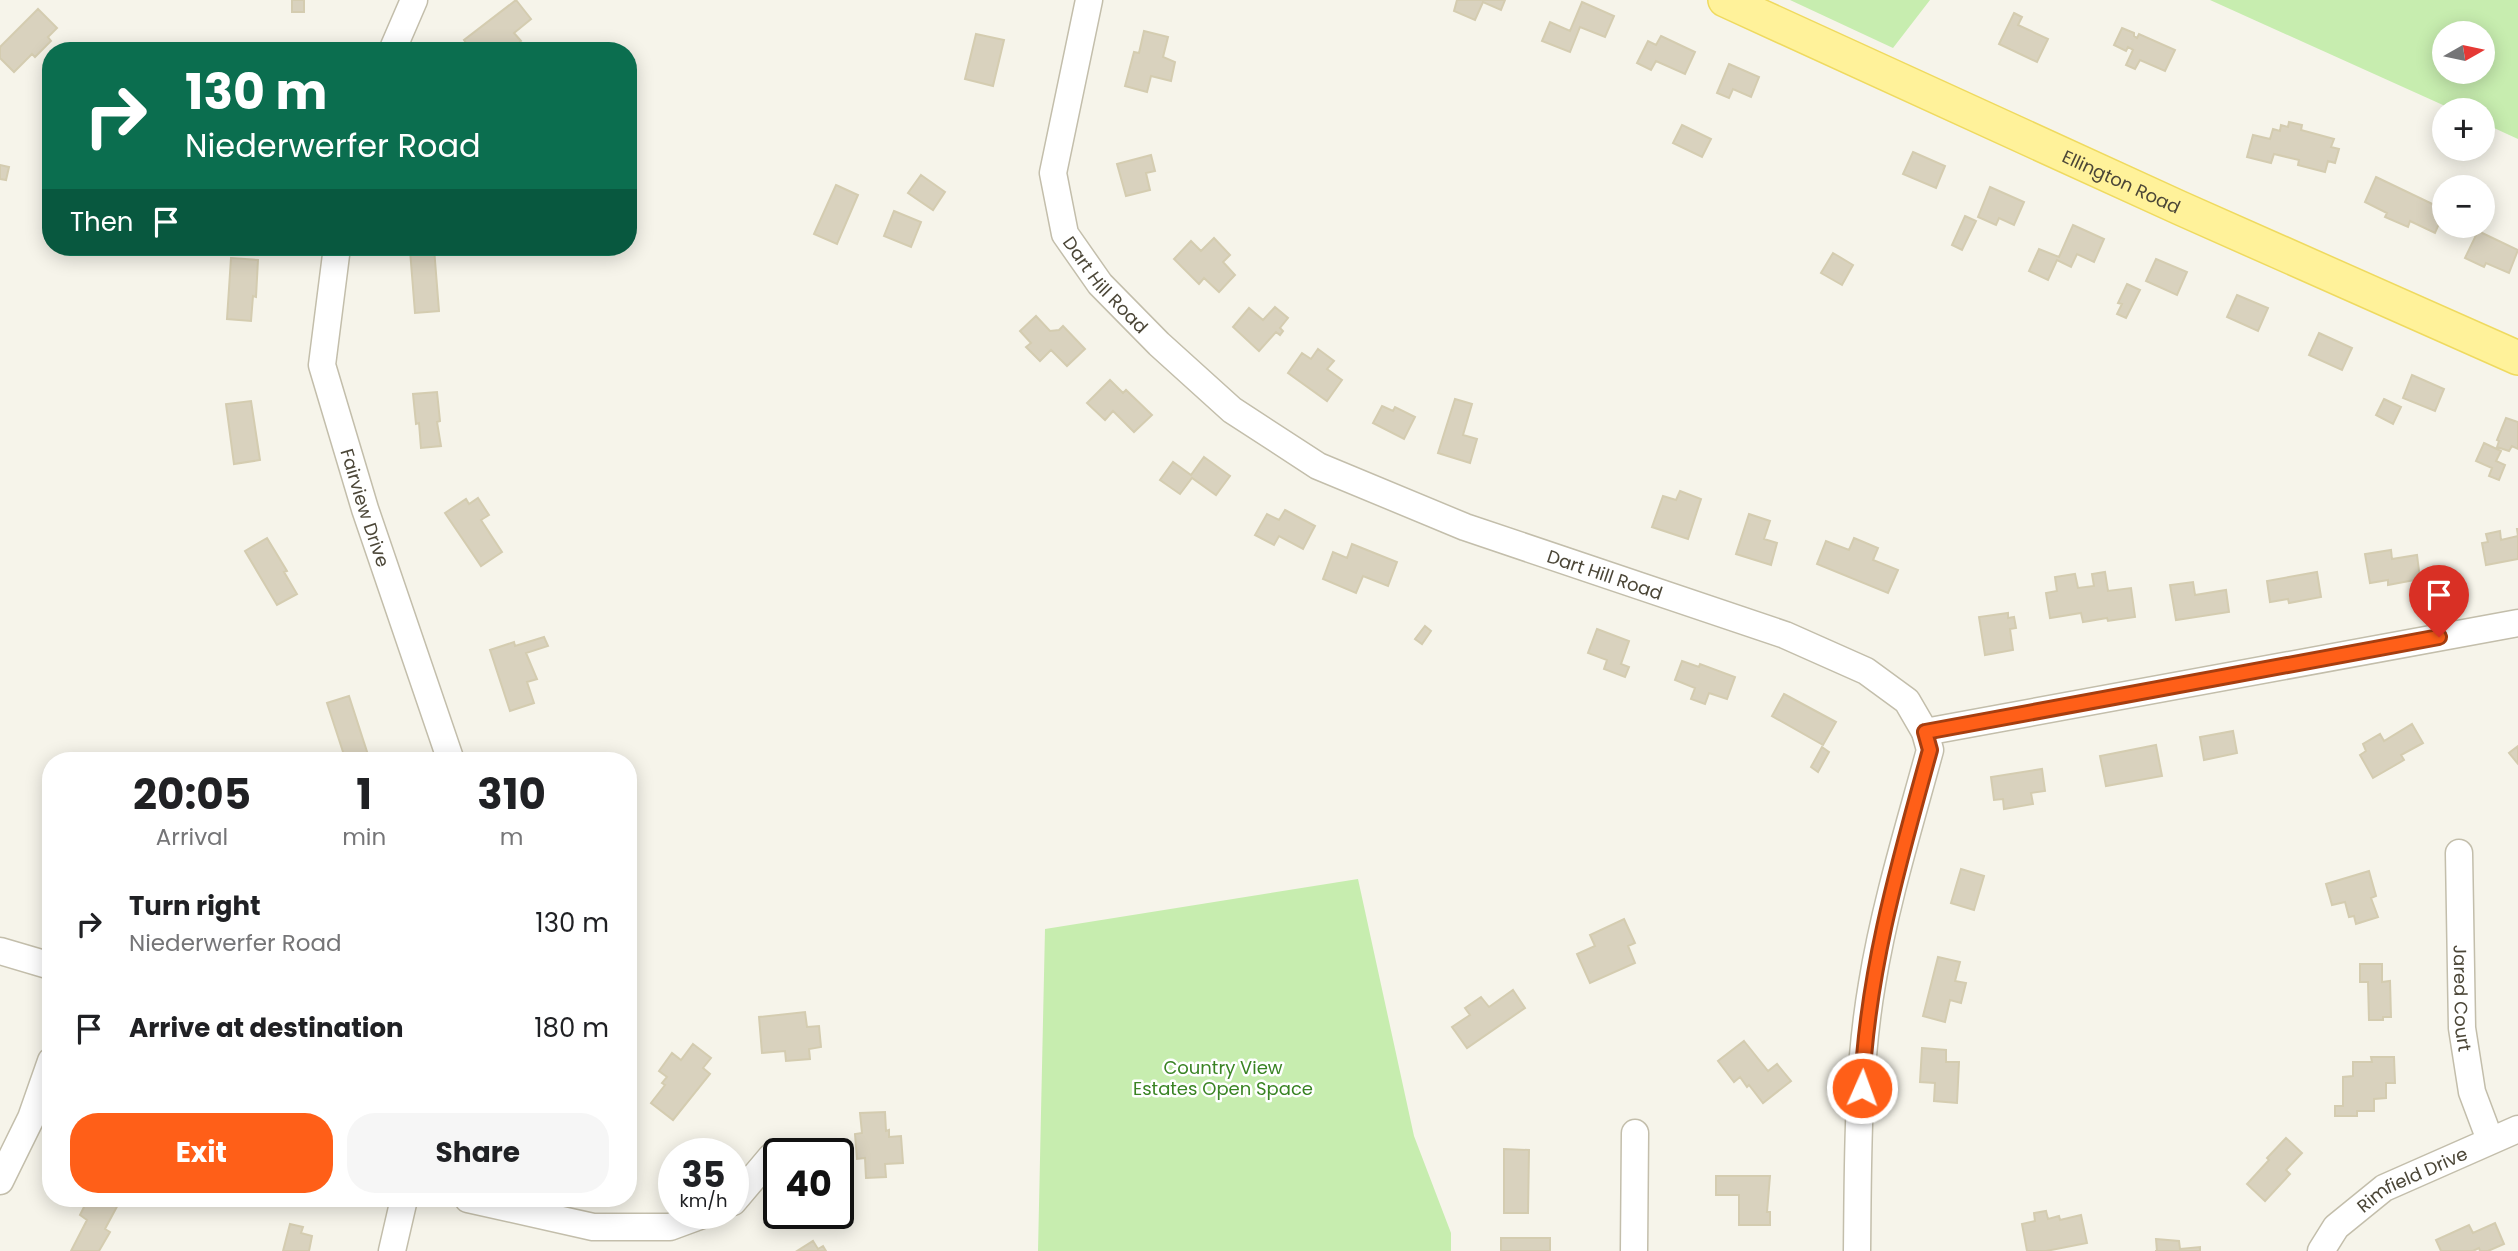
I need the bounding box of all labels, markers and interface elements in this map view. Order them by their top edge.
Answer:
north arrow [2432,21,2496,84]
map controls [2432,21,2495,238]
text: 130 m [185,58,327,126]
icon: right [70,70,161,161]
button: + [2432,98,2495,161]
text: Niederwerfer Road [185,123,481,168]
street label: Ellington Road [2058,143,2185,219]
button: − [2432,175,2495,238]
icon: arrive [147,203,185,241]
text: Then [70,204,133,240]
street label: Dart Hill Road [1058,231,1154,339]
street label: Fairview Drive [335,445,396,570]
street label: Dart Hill Road [1544,543,1666,605]
pin [2409,565,2469,637]
icon: arrive [2420,576,2458,614]
text: 20:05 [133,765,251,824]
text: 1 [356,765,372,824]
text: 310 [477,765,546,824]
text: Arrival [156,821,228,853]
text: min [342,821,386,853]
text: m [500,821,523,853]
text: Turn right [129,888,261,924]
icon: right [70,905,108,943]
text: 130 m [535,905,609,941]
text: Niederwerfer Road [129,927,342,959]
street label: Jared Court [2448,944,2478,1053]
icon: arrive [70,1010,108,1048]
text: Arrive at destination [129,1010,404,1046]
text: 180 m [534,1010,609,1046]
position arrow [1825,1051,1899,1125]
park label: Country View Estates Open Space [1133,1055,1313,1101]
button: Exit [70,1113,333,1193]
button: Share [347,1113,609,1193]
speed limit sign: 40 [763,1138,854,1229]
street label: Rimfield Drive [2351,1140,2471,1218]
text: 35 [682,1150,725,1199]
text: km/h [680,1188,727,1213]

